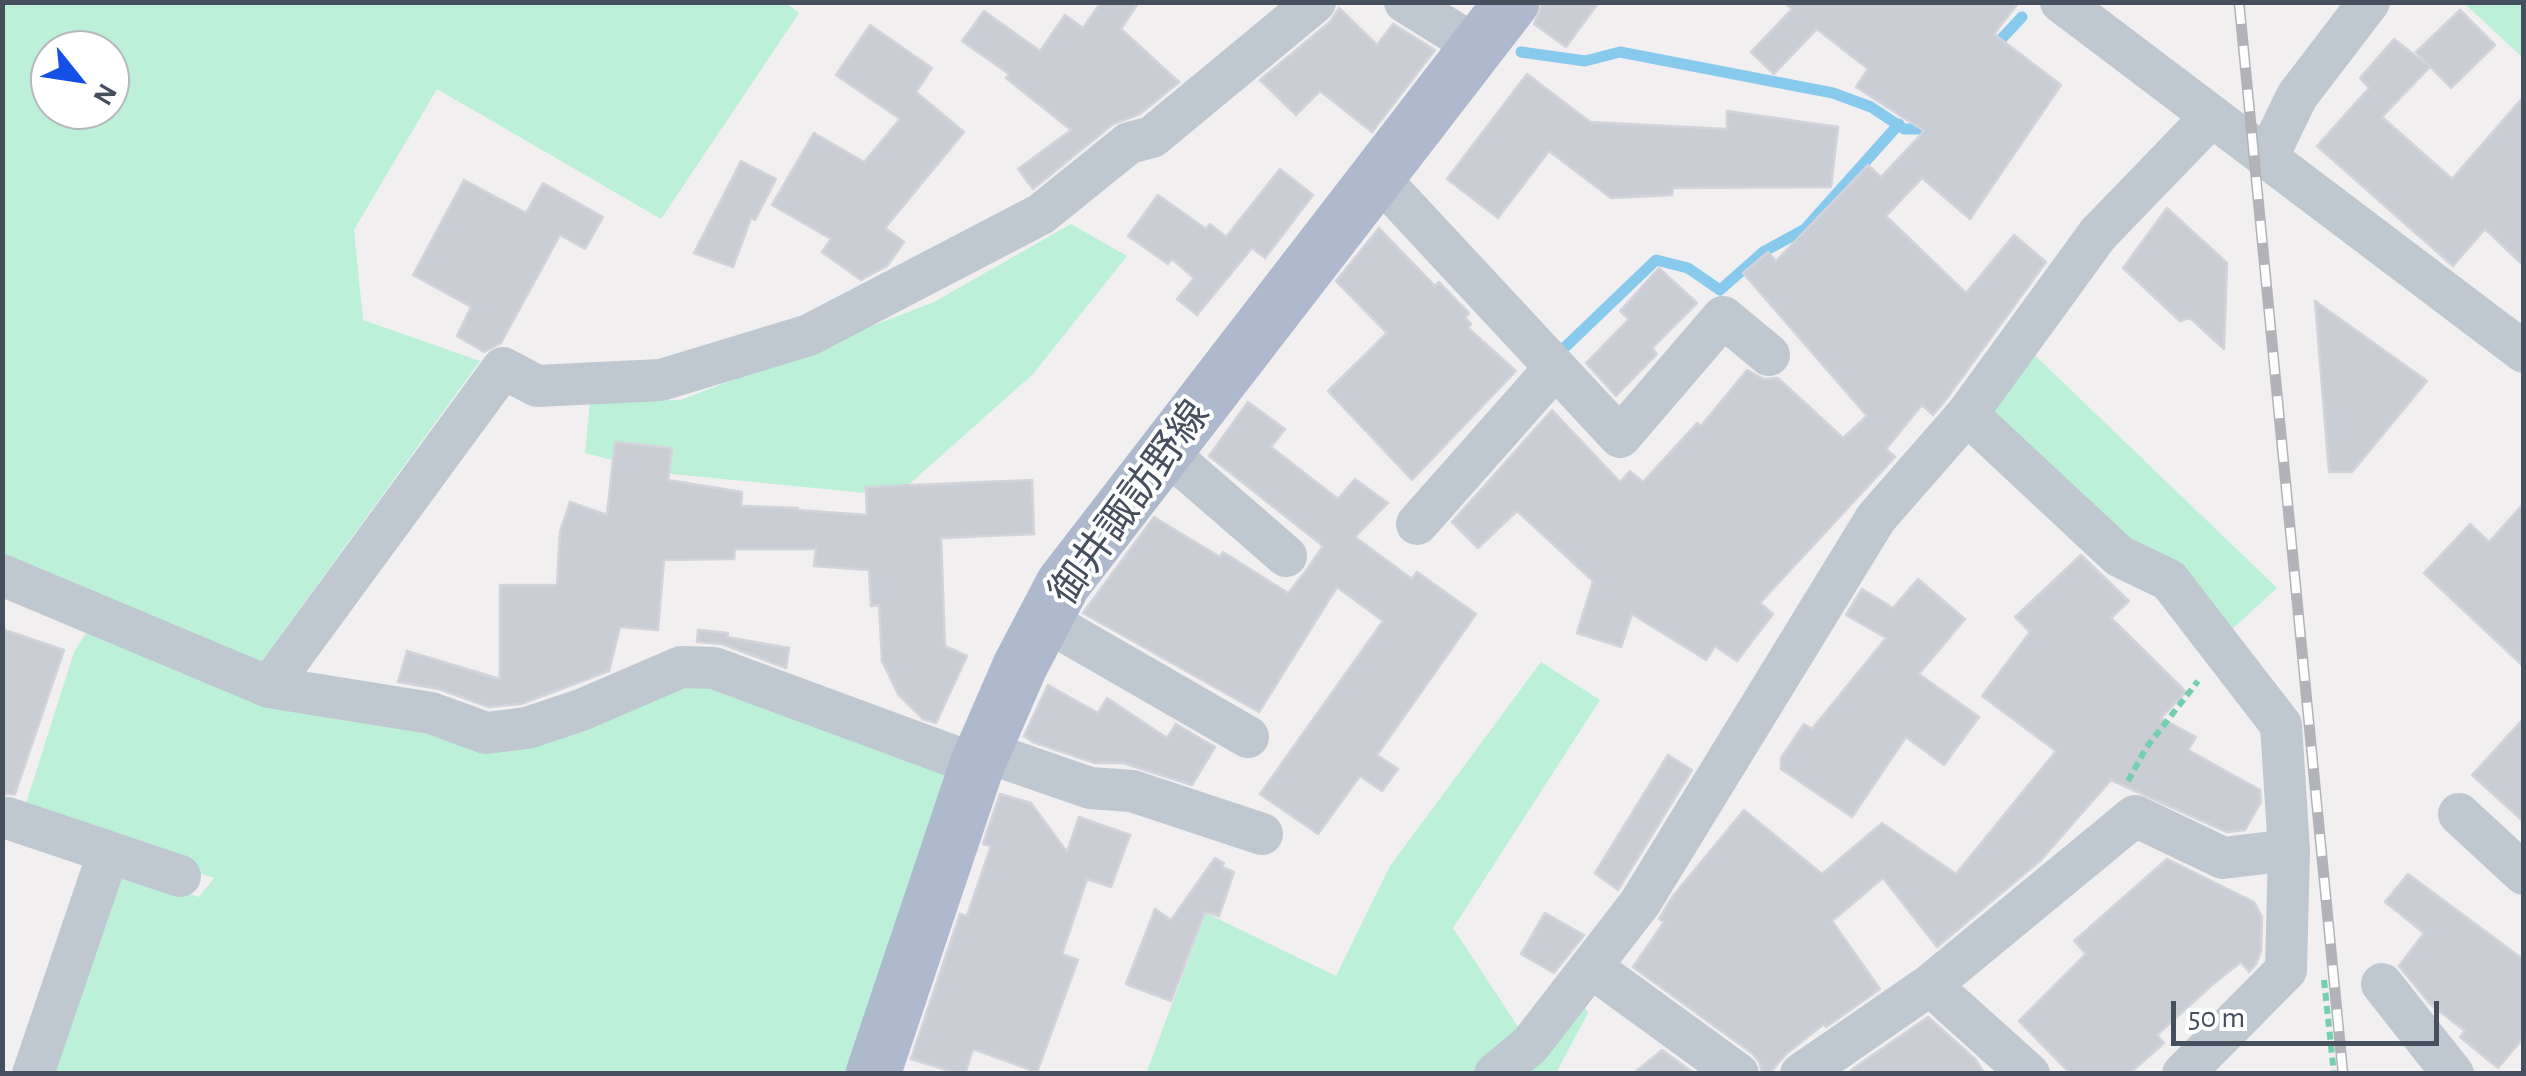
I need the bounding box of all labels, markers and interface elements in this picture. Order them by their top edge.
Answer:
north arrow [30,30,130,130]
text: N [87,79,121,109]
street label: 御井諏訪野線 [1040,392,1220,614]
scale bar [2176,981,2444,1043]
text: 50 m [2188,1003,2245,1033]

